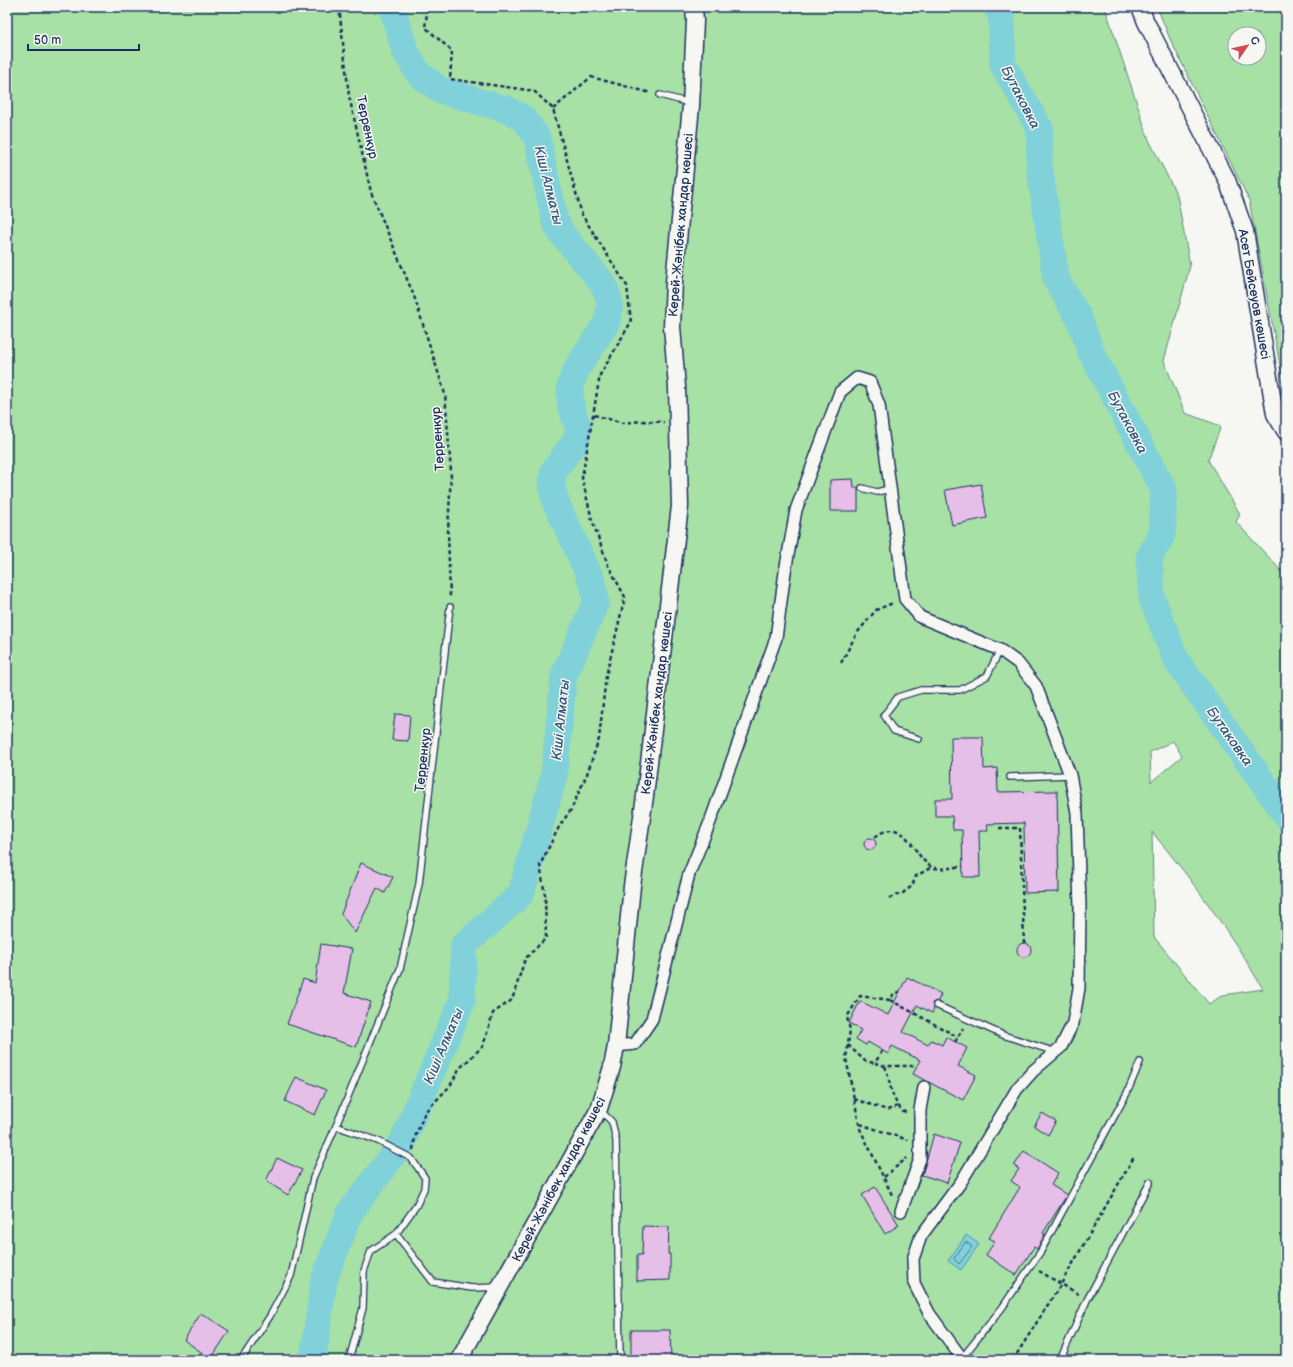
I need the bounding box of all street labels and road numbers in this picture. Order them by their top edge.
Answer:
street label: Терренкур [353,94,382,161]
street label: Керей-Жәнібек хандар көшесі [665,133,697,318]
street label: Асет Бейсеуов көшесі [1234,227,1273,361]
street label: Терренкур [428,406,448,472]
street label: Керей-Жәнібек хандар көшесі [638,611,676,796]
street label: Терренкур [412,727,434,793]
street label: Керей-Жәнібек хандар көшесі [509,1094,609,1265]

